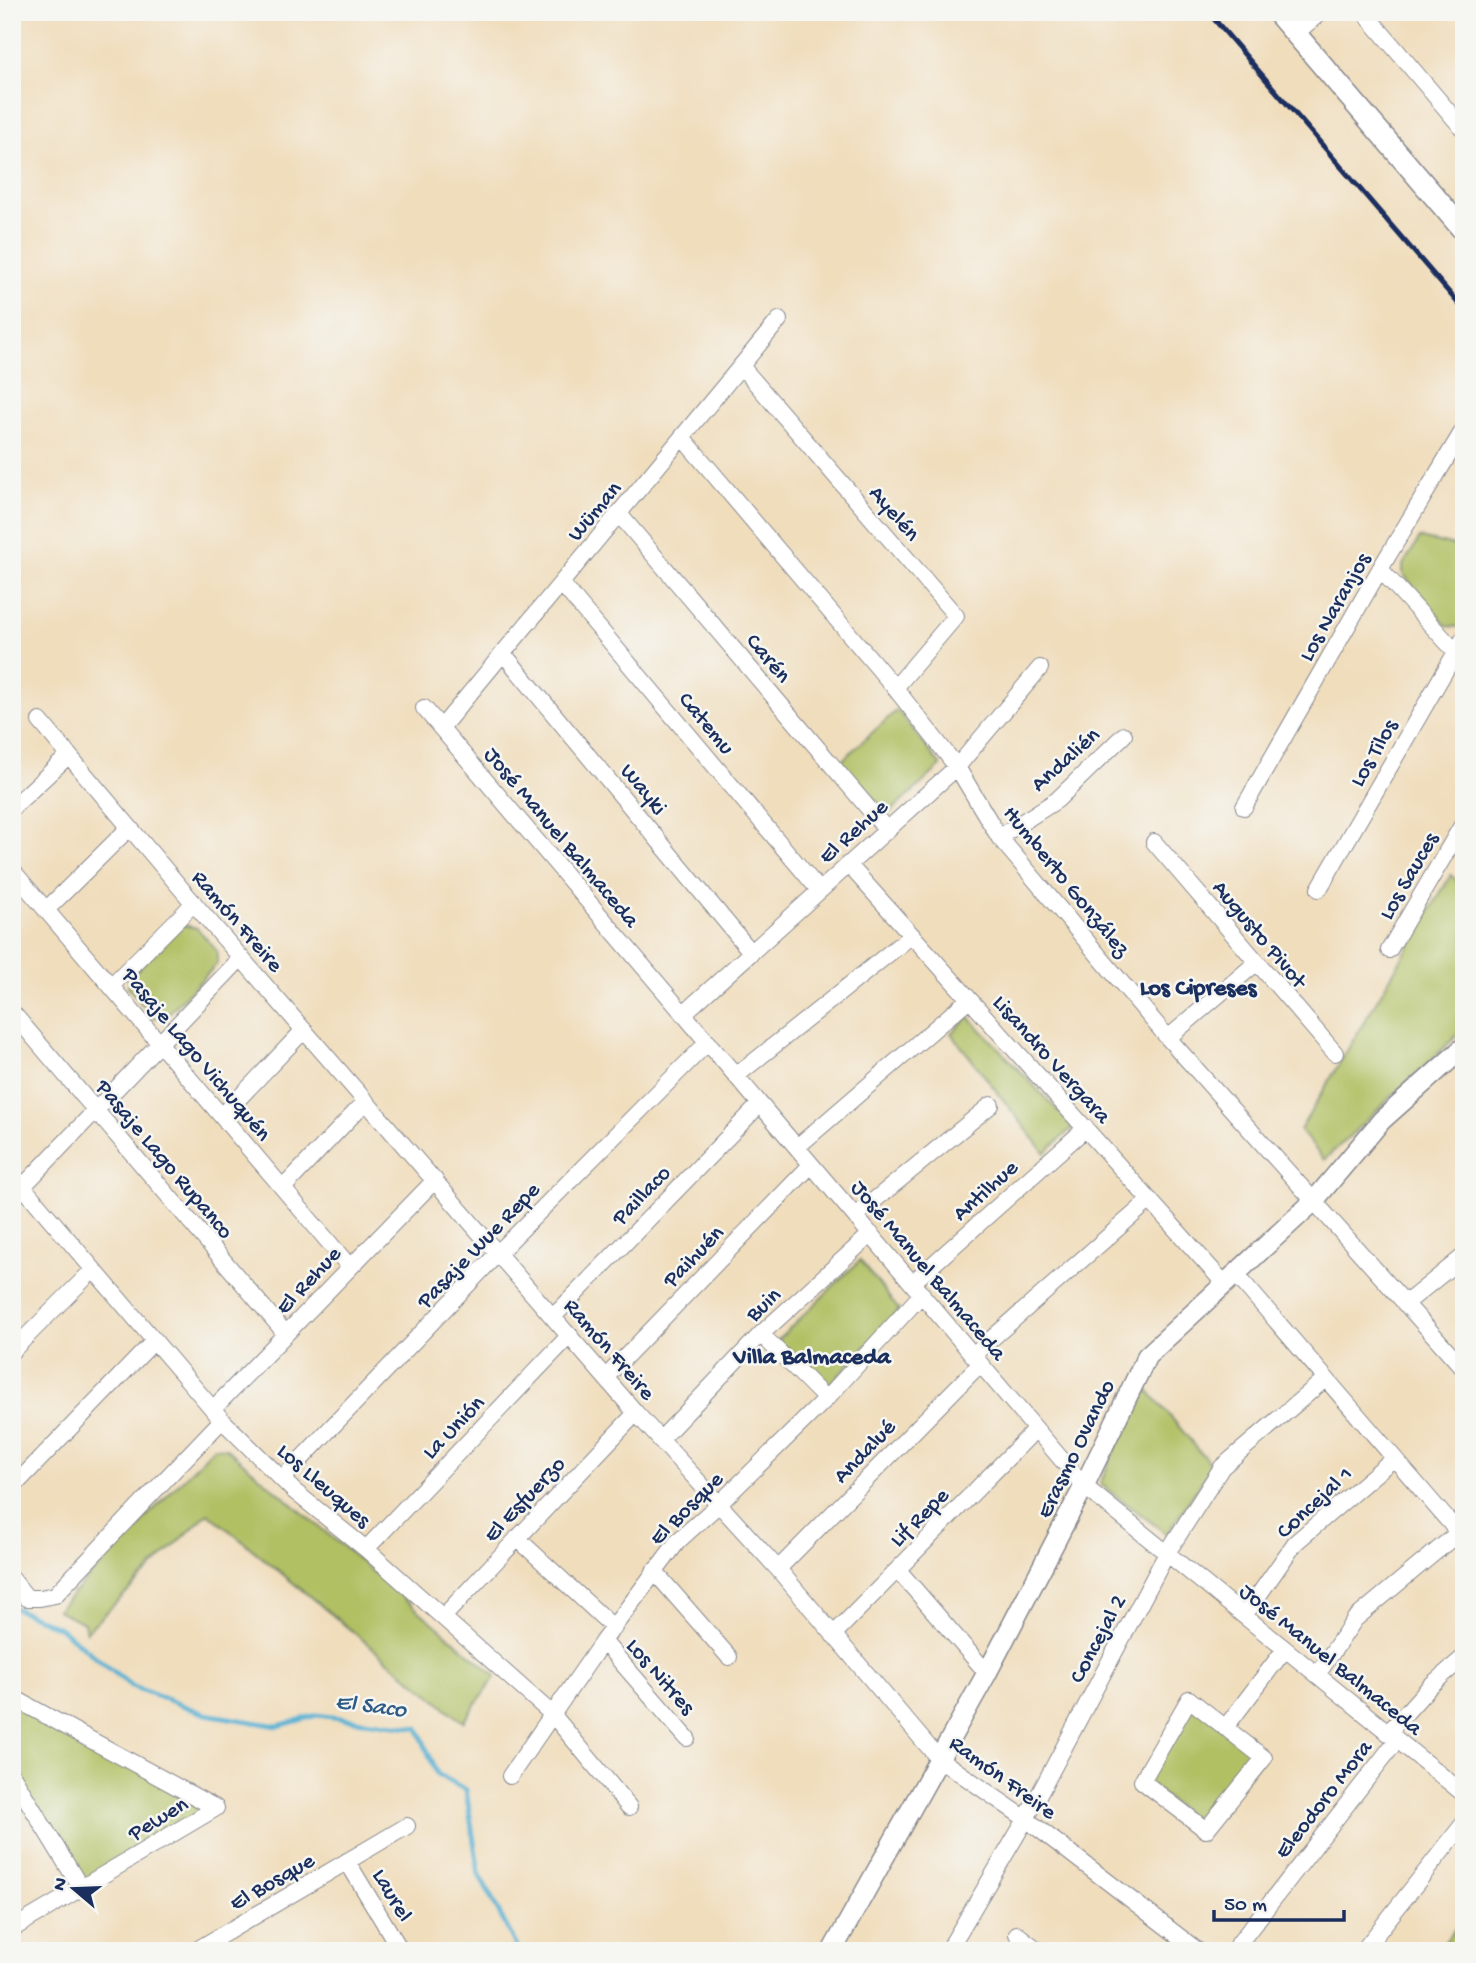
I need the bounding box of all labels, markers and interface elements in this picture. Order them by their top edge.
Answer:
street label: Wüman [563,477,629,548]
street label: Ayelén [862,481,925,548]
street label: Los Naranjos [1294,548,1378,667]
street label: Carén [739,629,796,689]
street label: Catemu [671,687,739,761]
street label: Los Tilos [1345,715,1405,792]
street label: Andalién [1026,723,1106,799]
street label: José Manuel Balmaceda [477,742,645,935]
street label: Wayki [613,759,672,821]
street label: El Rehue [814,794,895,871]
street label: Humberto González [996,801,1135,964]
street label: Los Sauces [1374,828,1446,925]
street label: Ramón Freire [185,866,289,980]
street label: Augusto Pivot [1205,876,1312,996]
street label: Pasaje Lago Vichuquén [114,962,276,1148]
district label: Los Cipreses [1140,975,1258,1004]
street label: Lisandro Vergara [985,990,1116,1131]
street label: Pasaje Lago Rupanco [88,1074,238,1246]
street label: Antilhue [948,1154,1026,1228]
street label: Paillaco [607,1161,678,1233]
street label: José Manuel Balmaceda [844,1175,1012,1368]
street label: Pasaje Wue Repe [412,1177,547,1316]
street label: Paihuén [658,1221,731,1295]
street label: El Rehue [271,1241,349,1321]
street label: Buin [740,1283,788,1329]
street label: Ramón Freire [557,1294,661,1408]
district label: Villa Balmaceda [732,1344,892,1373]
street label: Erasmo Ovando [1032,1376,1122,1523]
street label: La Unión [417,1391,492,1466]
street label: Andalué [829,1414,903,1490]
street label: Los Lleuques [270,1439,375,1535]
street label: El Esfuerzo [479,1452,572,1549]
street label: Concejal 1 [1272,1462,1359,1546]
street label: El Bosque [645,1466,731,1552]
street label: Lif Repe [885,1482,957,1554]
street label: José Manuel Balmaceda [1233,1579,1428,1744]
street label: Concejal 2 [1065,1591,1134,1688]
street label: Los Nitres [619,1634,700,1721]
water label: El Saco [334,1689,409,1726]
street label: Ramón Freire [943,1731,1062,1828]
street label: Eleodoro Mora [1270,1735,1380,1865]
street label: Pewen [123,1792,194,1849]
street label: El Bosque [226,1847,321,1918]
north arrow [38,1854,108,1924]
street label: Laurel [365,1864,417,1927]
text: N [48,1875,74,1894]
scale bar [1214,1879,1343,1923]
text: 50 m [1224,1894,1267,1919]

